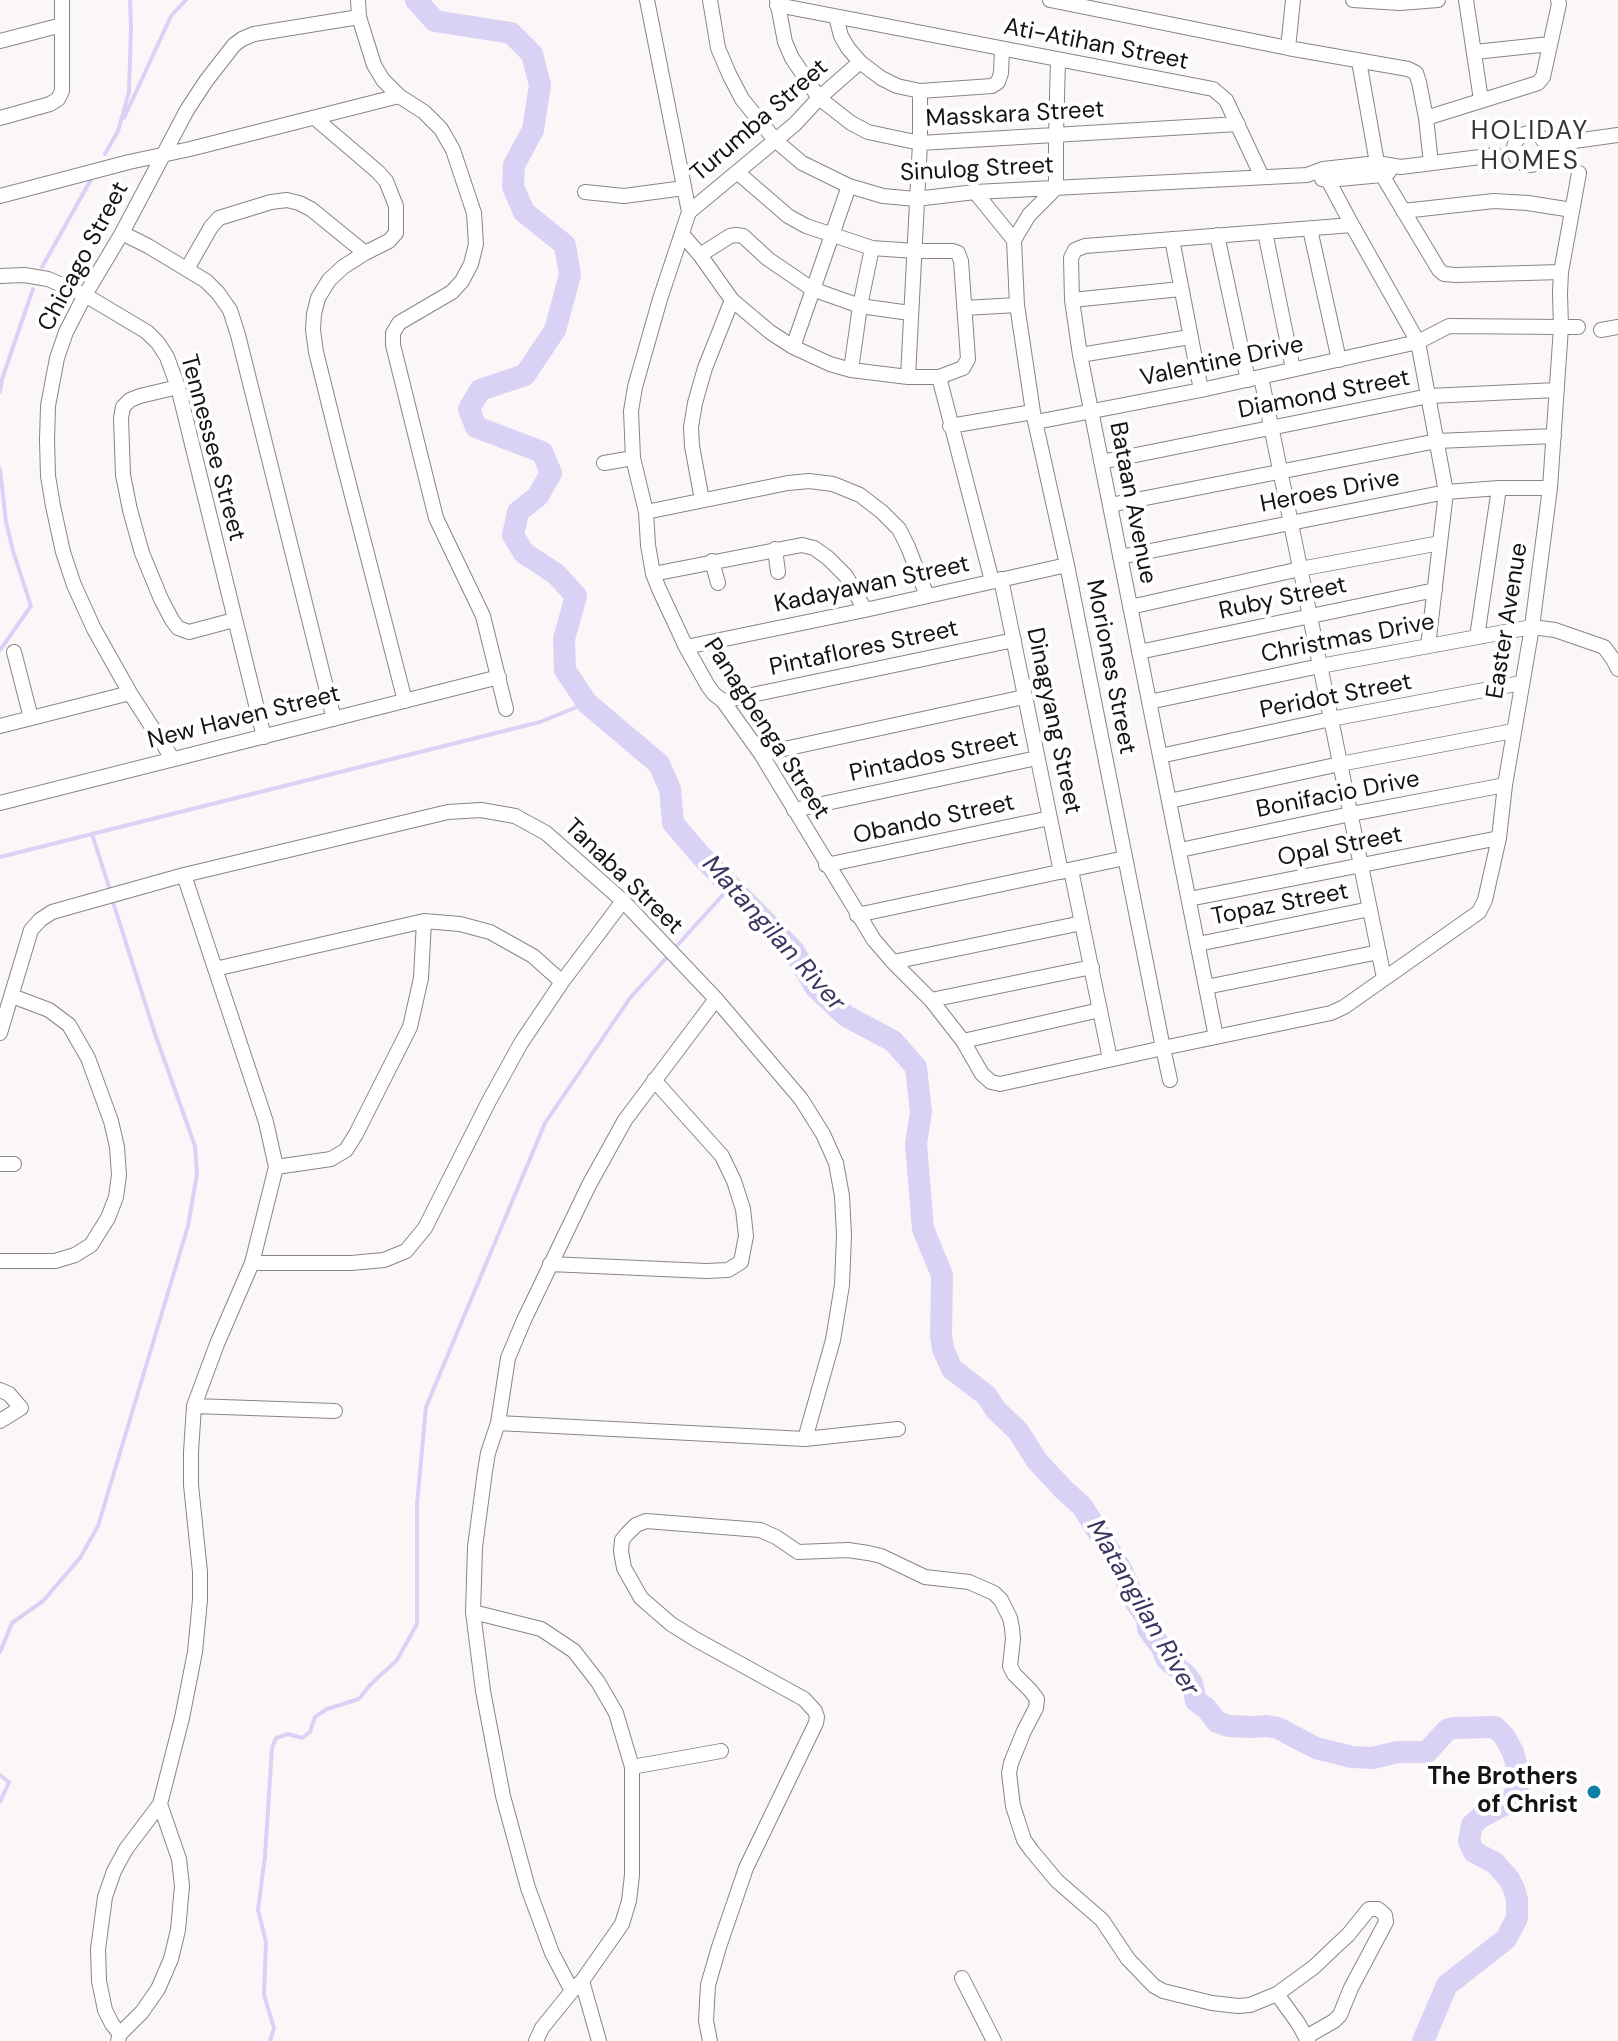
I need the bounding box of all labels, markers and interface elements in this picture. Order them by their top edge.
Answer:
street label: Ati-Atihan Street [1001,13,1191,77]
street label: Turumba Street [685,54,835,188]
street label: Masskara Street [925,96,1105,134]
district label: HOLIDAY HOMES [1471,116,1589,178]
street label: Sinulog Street [899,152,1055,188]
street label: Chicago Street [33,177,135,337]
street label: Valentine Drive [1138,331,1306,393]
street label: Tennessee Street [173,352,251,544]
street label: Diamond Street [1236,364,1412,426]
street label: Bataan Avenue [1102,420,1162,586]
street label: Heroes Drive [1258,464,1402,520]
street label: Easter Avenue [1481,541,1535,701]
street label: Kadayawan Street [772,550,972,620]
street label: Ruby Street [1217,571,1349,627]
street label: Moriones Street [1079,577,1141,757]
street label: Christmas Drive [1259,608,1437,670]
street label: Pintaflores Street [767,615,961,683]
street label: Dinagyang Street [1019,625,1087,817]
street label: Panagbenga Street [697,633,835,825]
street label: Peridot Street [1258,668,1414,726]
street label: New Haven Street [145,680,343,756]
street label: Pintados Street [847,725,1021,789]
street label: Bonifacio Drive [1254,765,1422,825]
street label: Obando Street [851,789,1017,851]
street label: Tanaba Street [558,813,688,941]
street label: Opal Street [1275,821,1405,873]
water label: Matangilan River [695,850,851,1018]
street label: Topaz Street [1209,878,1351,932]
water label: Matangilan River [1079,1514,1205,1702]
place label: The Brothers of Christ [1427,1764,1578,1820]
marker: The Brothers of Christ [1585,1783,1603,1801]

